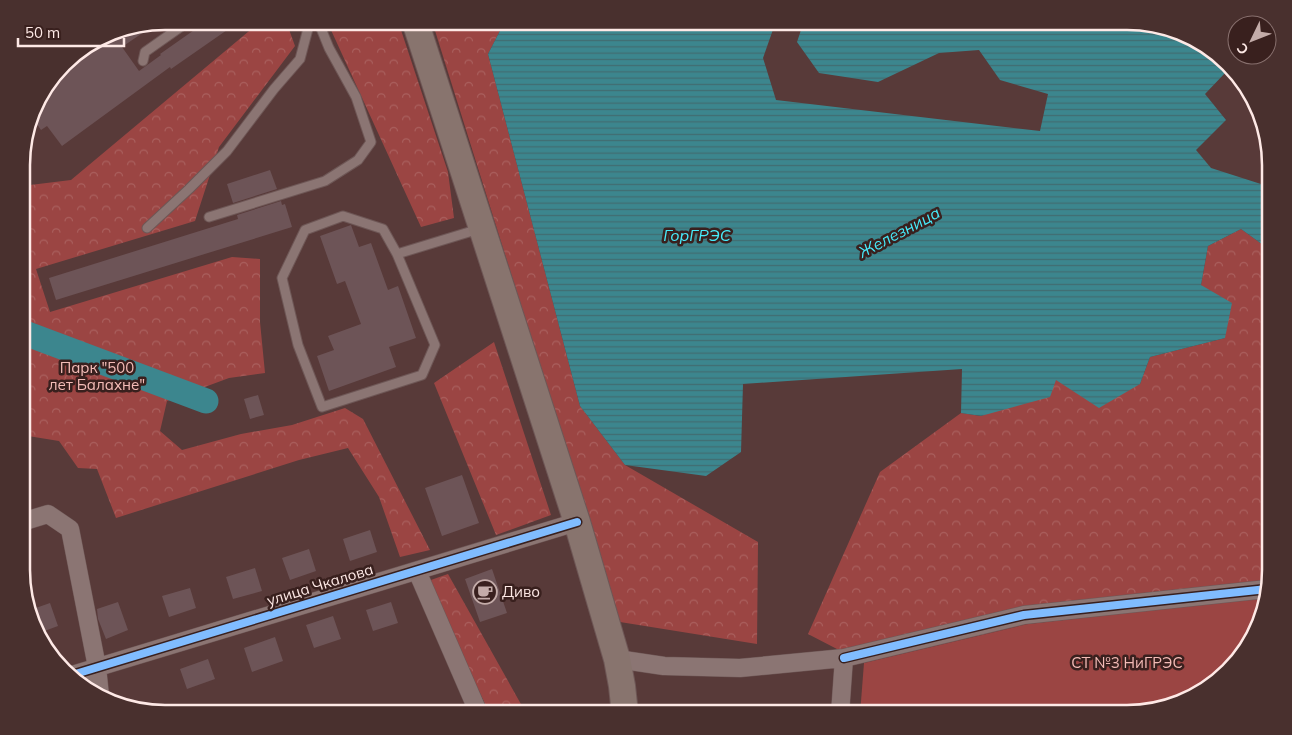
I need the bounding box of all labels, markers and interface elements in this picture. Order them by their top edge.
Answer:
scale bar [18,15,124,47]
north arrow [1227,15,1277,65]
text: 50 m [25,23,60,42]
text: С [1233,39,1252,59]
water label: Железница [854,202,944,262]
water label: ГорГРЭС [663,225,731,245]
park label: Парк "500 лет Балахне" [49,358,145,394]
street label: улица Чкалова [264,559,375,610]
cafe icon: Диво [472,579,498,605]
place label: Диво [502,582,540,601]
park label: СТ №3 НиГРЭС [1071,653,1183,672]

